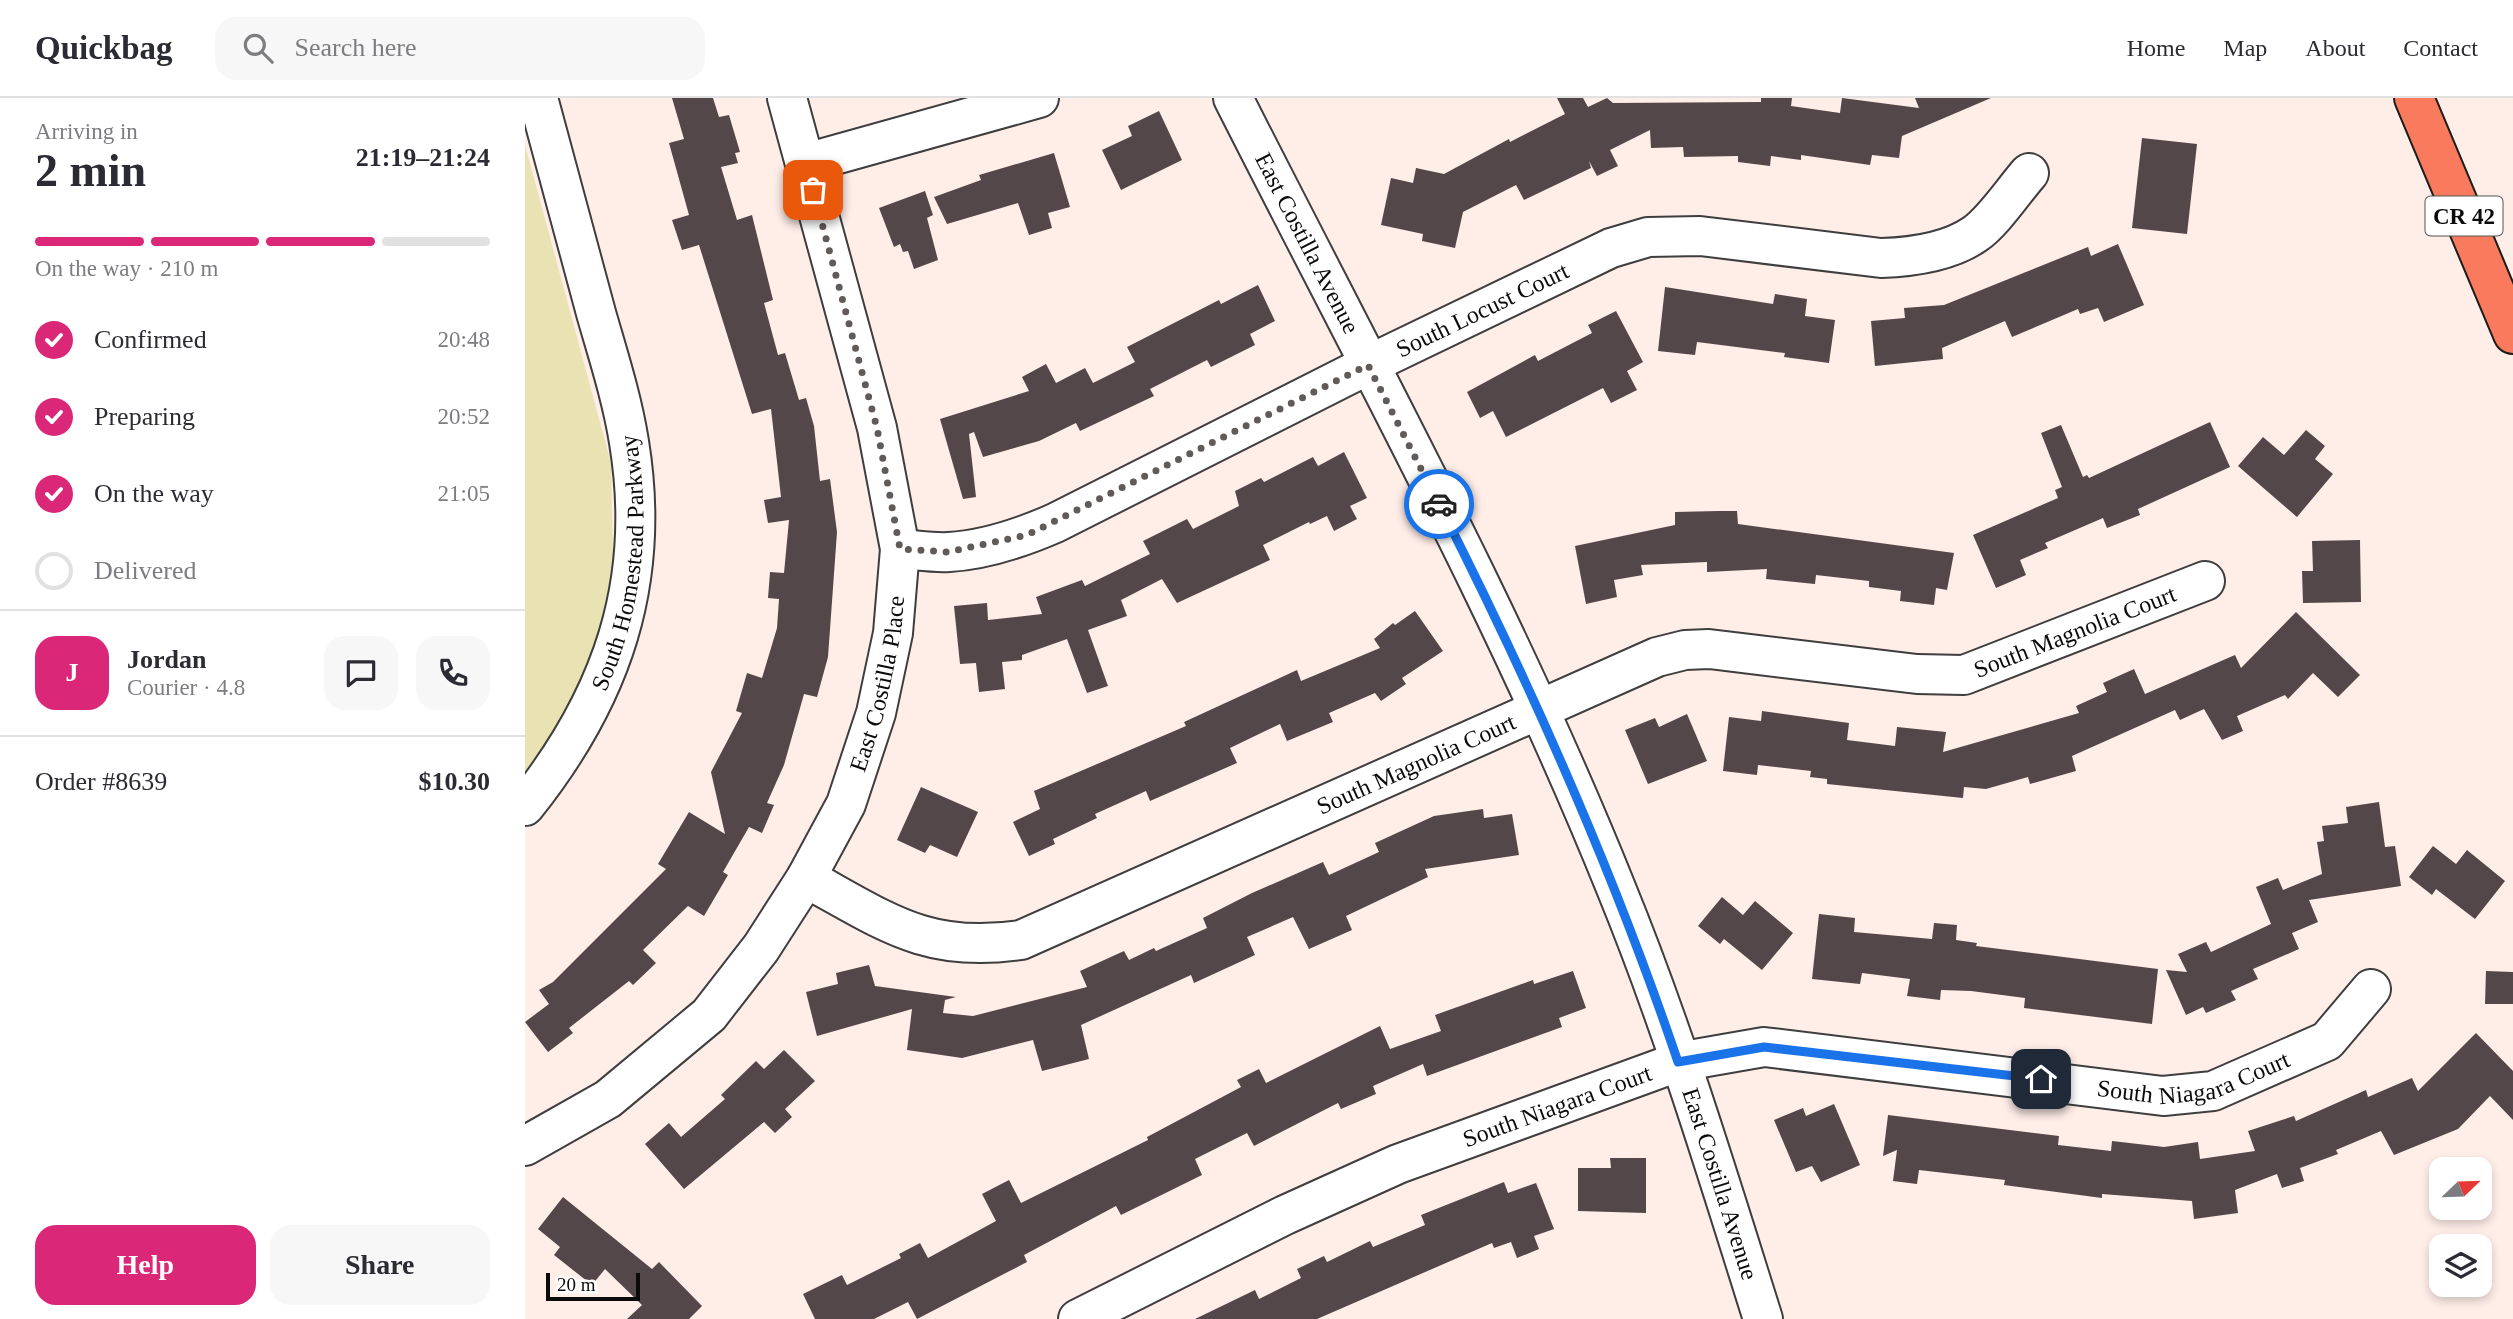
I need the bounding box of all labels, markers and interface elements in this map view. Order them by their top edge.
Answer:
search box [215,17,705,80]
icon: search [239,29,277,67]
text: Quickbag [35,30,173,66]
text: Search here [295,33,417,62]
text: Home [2127,35,2185,61]
text: Map [2223,35,2267,61]
text: About [2305,35,2365,61]
text: Contact [2403,35,2478,61]
text: Arriving in [35,119,138,144]
text: 21:19–21:24 [356,143,490,172]
text: 2 min [35,145,146,196]
street label: East Costilla Avenue [1250,148,1365,338]
pin [783,160,843,220]
icon: bag [794,171,832,209]
road number: CR 42 [2425,197,2503,236]
text: On the way · 210 m [35,256,218,281]
street label: South Locust Court [1392,257,1573,362]
icon: check [35,321,73,359]
text: Confirmed [94,325,207,354]
text: 20:48 [438,327,490,352]
icon: check [35,398,73,436]
text: Preparing [94,402,195,431]
text: 20:52 [438,404,490,429]
street label: South Homestead Parkway [586,433,648,695]
courier [1404,469,1474,539]
icon: check [35,475,73,513]
text: On the way [94,479,214,508]
text: 21:05 [438,481,490,506]
icon: car [1420,485,1458,523]
text: Delivered [94,556,197,585]
street label: South Magnolia Court [1970,581,2180,683]
street label: East Costilla Place [845,595,909,775]
button: chat [324,636,398,710]
button: phone [416,636,490,710]
text: Jordan [127,645,206,674]
text: J [66,658,79,687]
text: Courier · 4.8 [127,675,245,700]
street label: South Magnolia Court [1313,709,1520,820]
text: Order #8639 [35,767,167,796]
text: $10.30 [419,767,490,796]
street label: South Niagara Court [2096,1046,2294,1109]
pin [2011,1049,2071,1109]
street label: South Niagara Court [1459,1060,1655,1152]
icon: home [2022,1060,2060,1098]
street label: East Costilla Avenue [1677,1085,1763,1283]
north arrow [2429,1157,2492,1220]
map controls [2429,1157,2492,1297]
button: Help [35,1225,256,1305]
button: Share [270,1225,490,1305]
button: layers [2429,1234,2492,1297]
scale bar [546,1270,641,1302]
text: 20 m [557,1274,596,1295]

